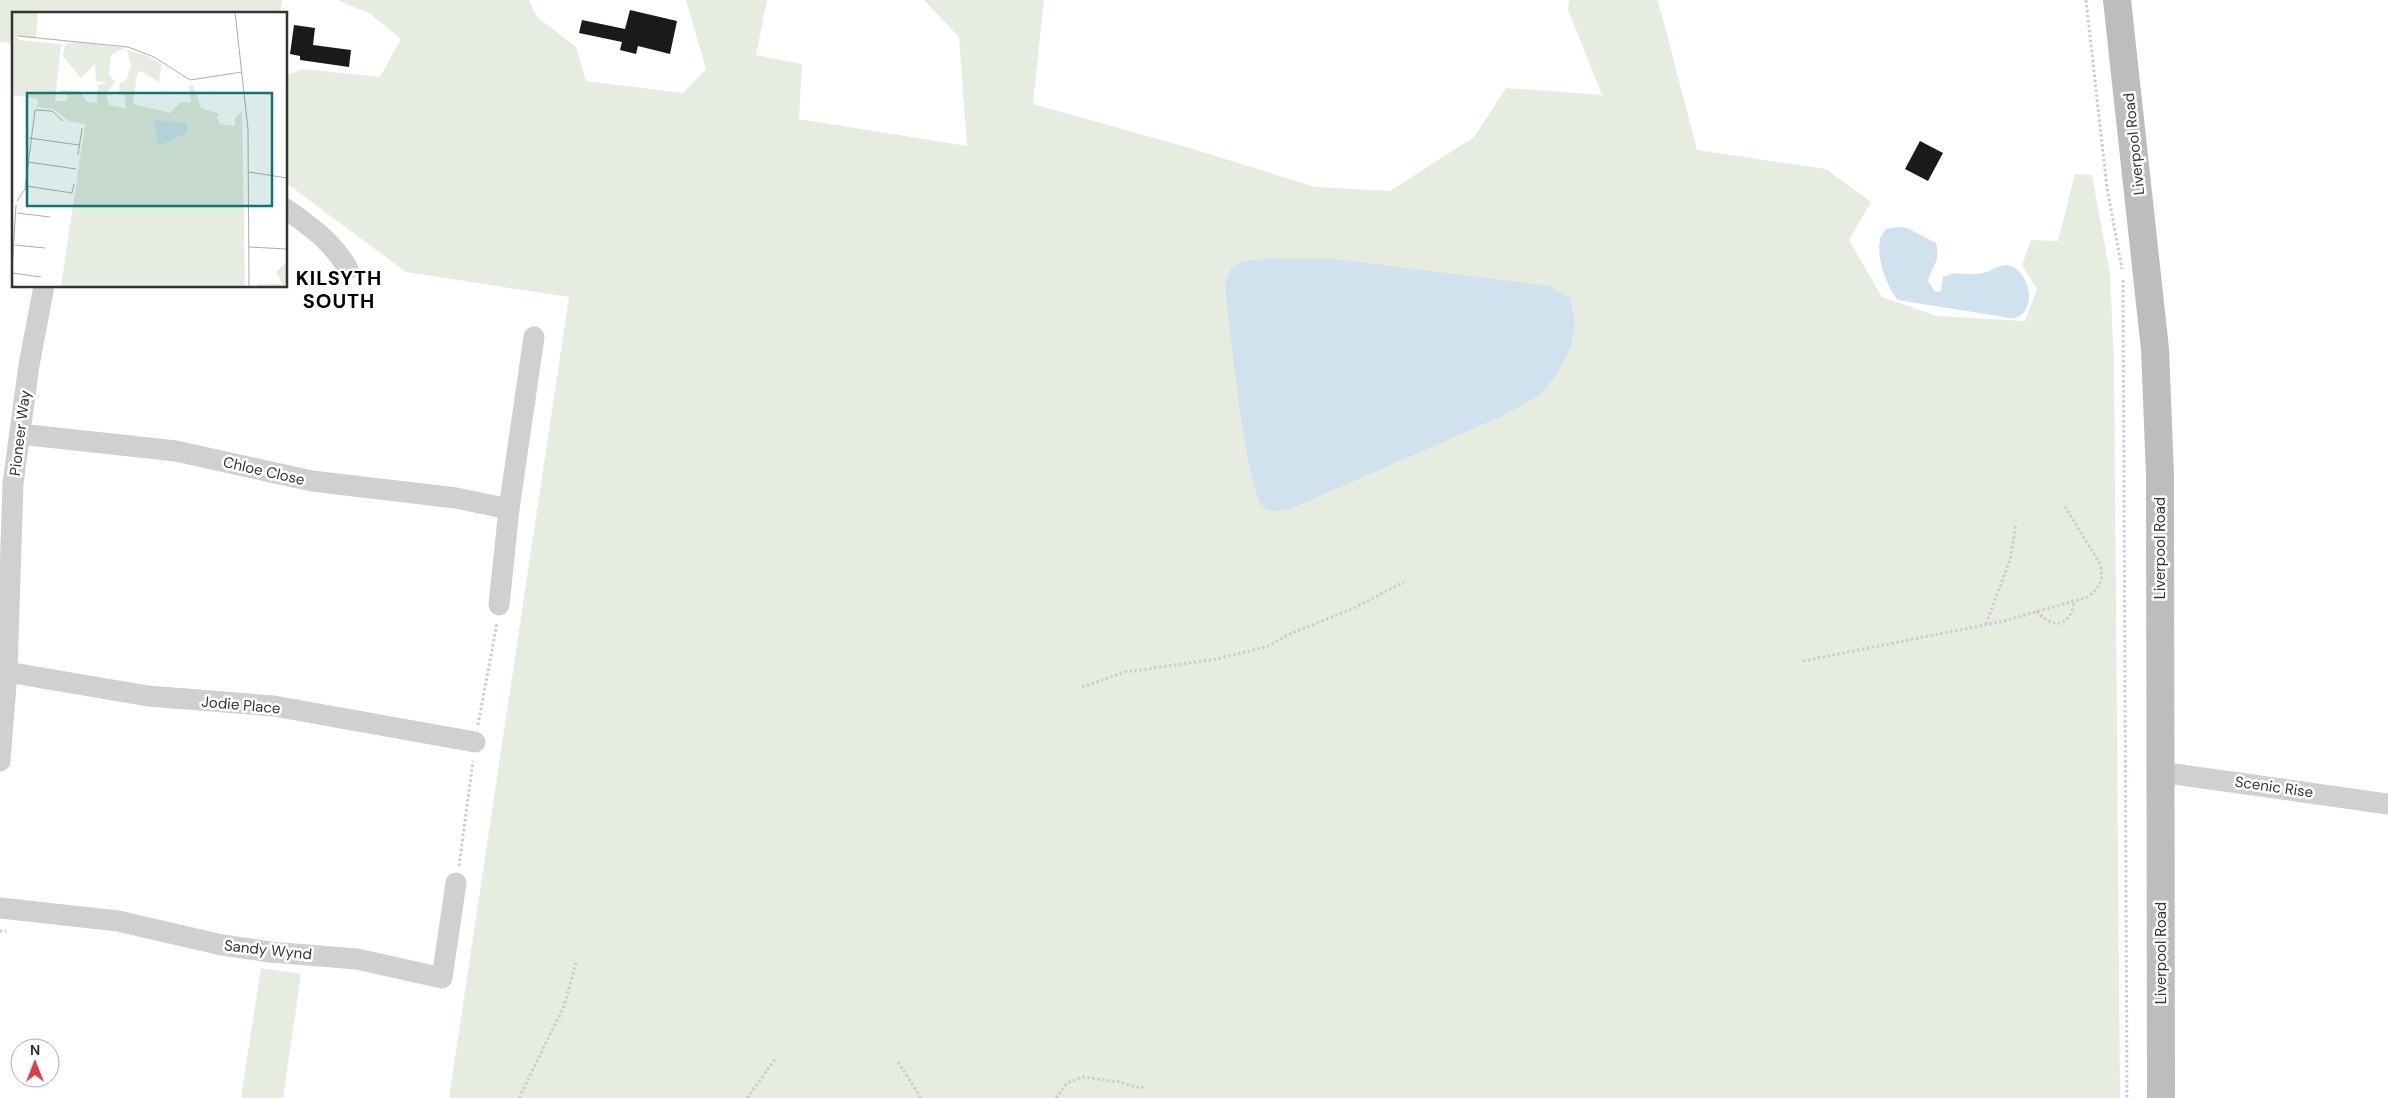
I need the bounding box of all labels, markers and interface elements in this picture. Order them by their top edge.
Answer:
inset map [12,12,288,288]
street label: Liverpool Road [2119,92,2149,196]
district label: KILSYTH SOUTH [296,265,382,314]
street label: Pioneer Way [5,388,35,477]
street label: Chloe Close [221,452,307,490]
street label: Liverpool Road [2150,497,2170,599]
street label: Jodie Place [201,692,281,718]
street label: Scenic Rise [2233,772,2315,802]
street label: Liverpool Road [2151,902,2171,1004]
street label: Sandy Wynd [223,935,313,965]
north arrow [10,1038,60,1088]
text: N [30,1041,40,1059]

